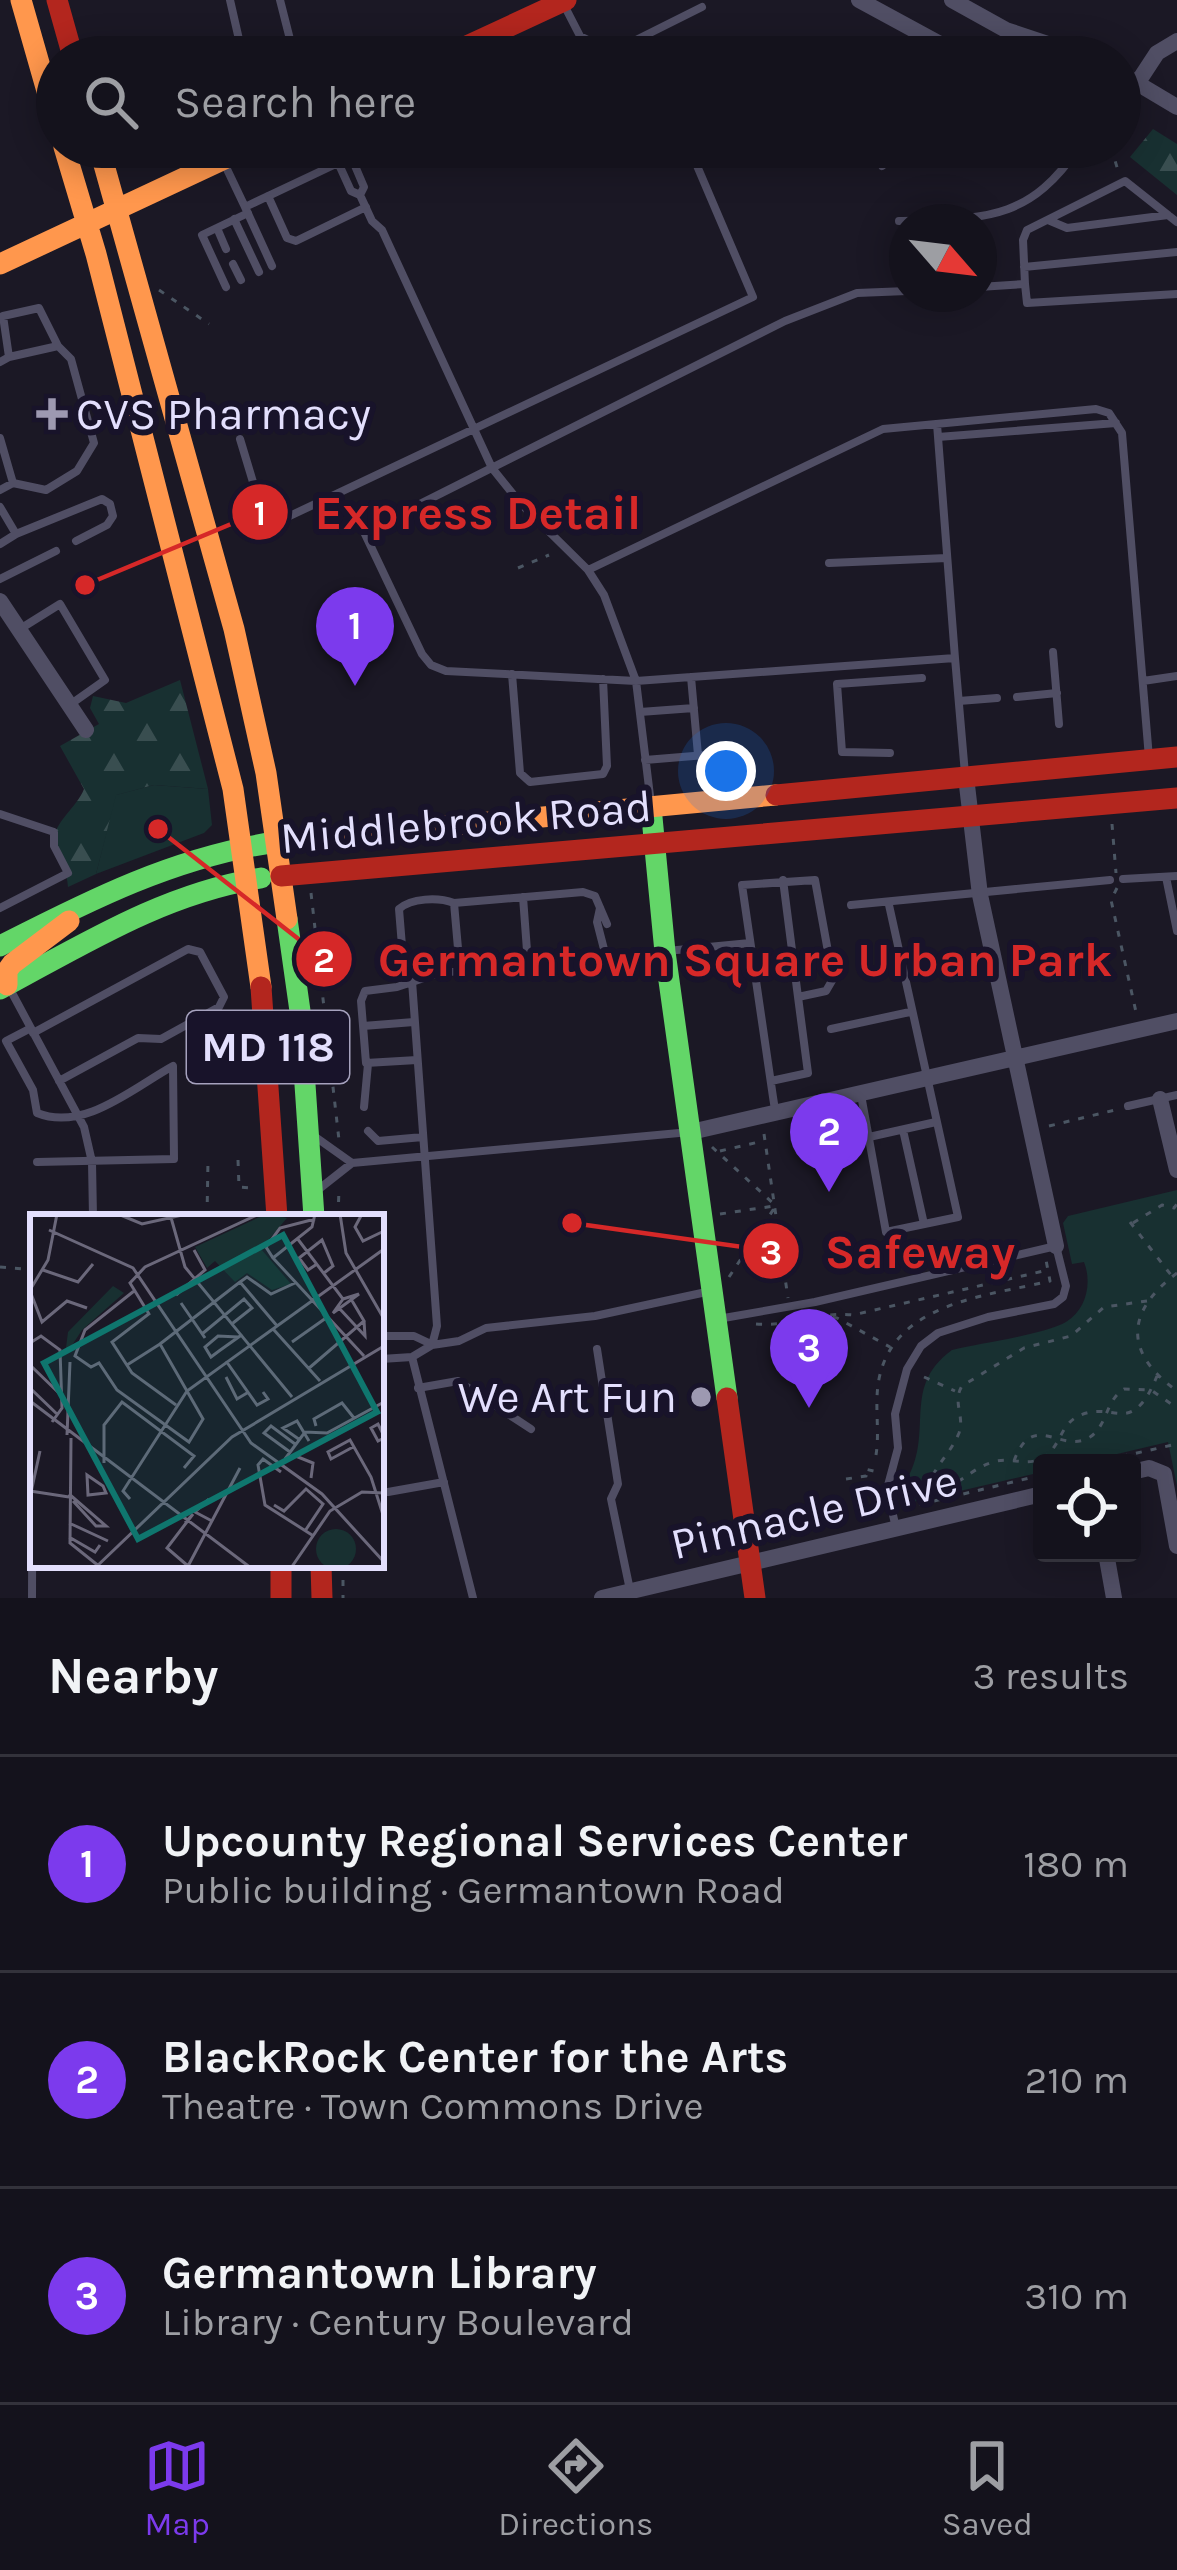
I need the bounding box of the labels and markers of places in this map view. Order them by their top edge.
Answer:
place label: CVS Pharmacy [76,388,371,441]
marker: CVS Pharmacy [39,401,65,427]
callout: Express Detail [230,470,665,554]
pin: 1 [316,587,394,686]
callout: Germantown Square Urban Park [294,917,1136,1001]
pin: 2 [790,1093,868,1192]
callout: Safeway [741,1209,1039,1293]
pin: 3 [770,1309,848,1408]
place label: We Art Fun [458,1371,677,1423]
marker: We Art Fun [688,1384,714,1410]

